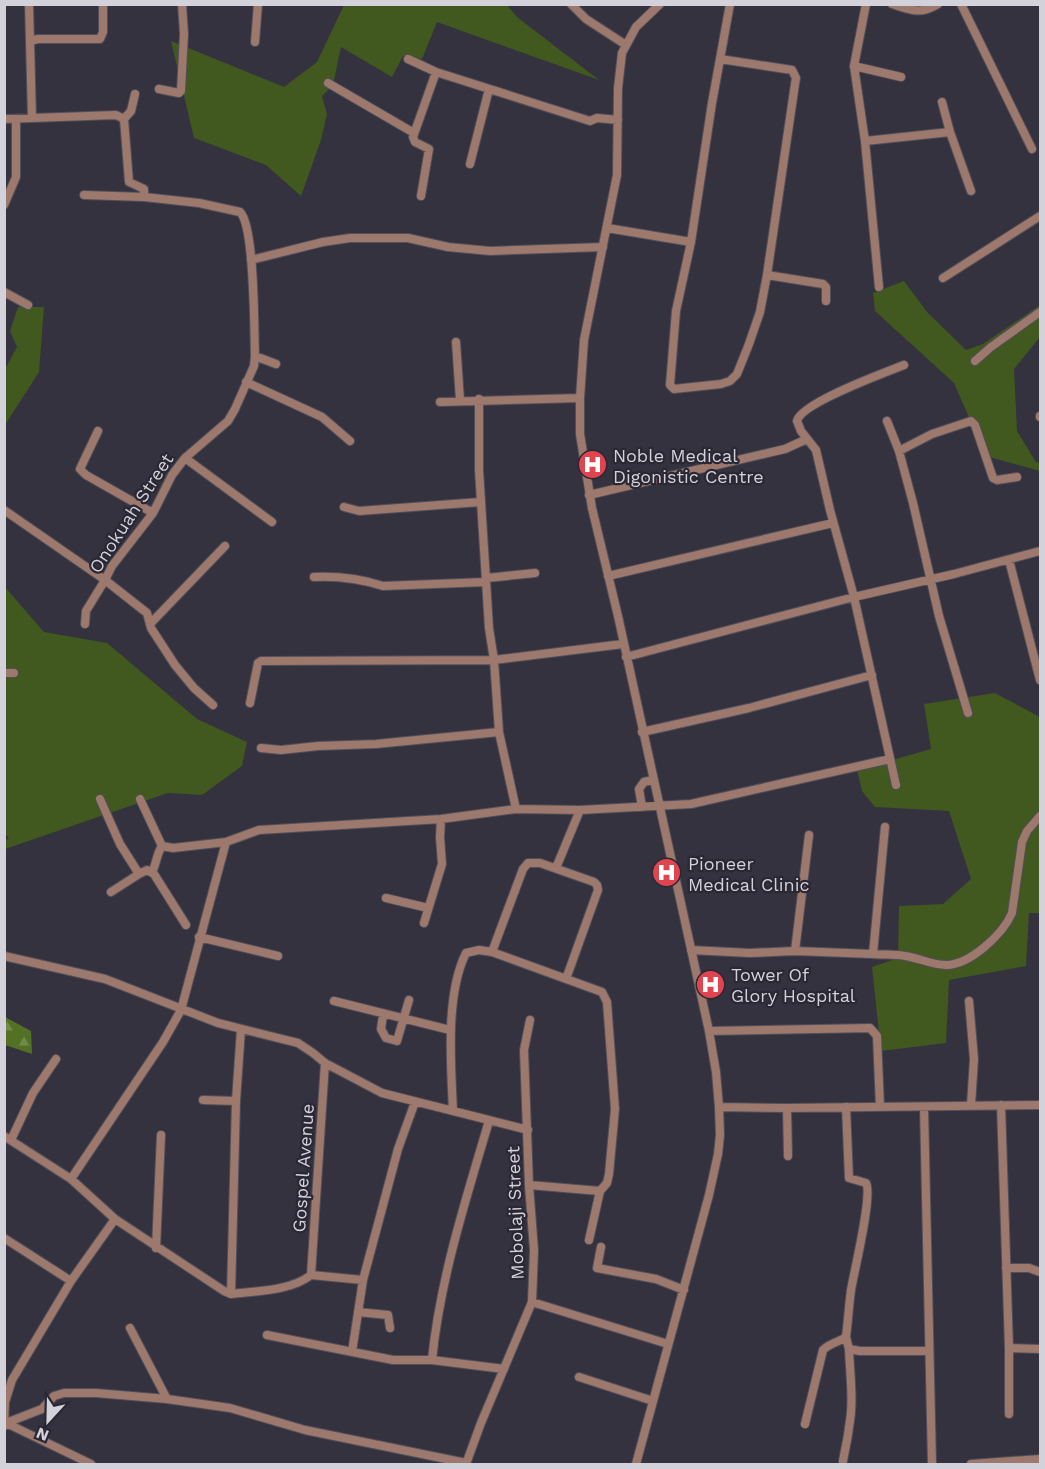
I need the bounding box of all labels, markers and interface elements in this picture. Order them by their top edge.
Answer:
place label: Noble Medical Digonistic Centre [613,445,764,487]
street label: Onokuah Street [85,449,178,577]
hospital icon: Noble Medical Digonistic Centre [576,449,608,481]
place label: Pioneer Medical Clinic [688,853,810,895]
hospital icon: Pioneer Medical Clinic [651,857,683,889]
place label: Tower Of Glory Hospital [731,964,856,1006]
hospital icon: Tower Of Glory Hospital [694,968,726,1000]
street label: Gospel Avenue [288,1103,318,1233]
street label: Mobolaji Street [502,1145,528,1280]
north arrow [18,1391,78,1451]
text: N [34,1423,52,1445]

